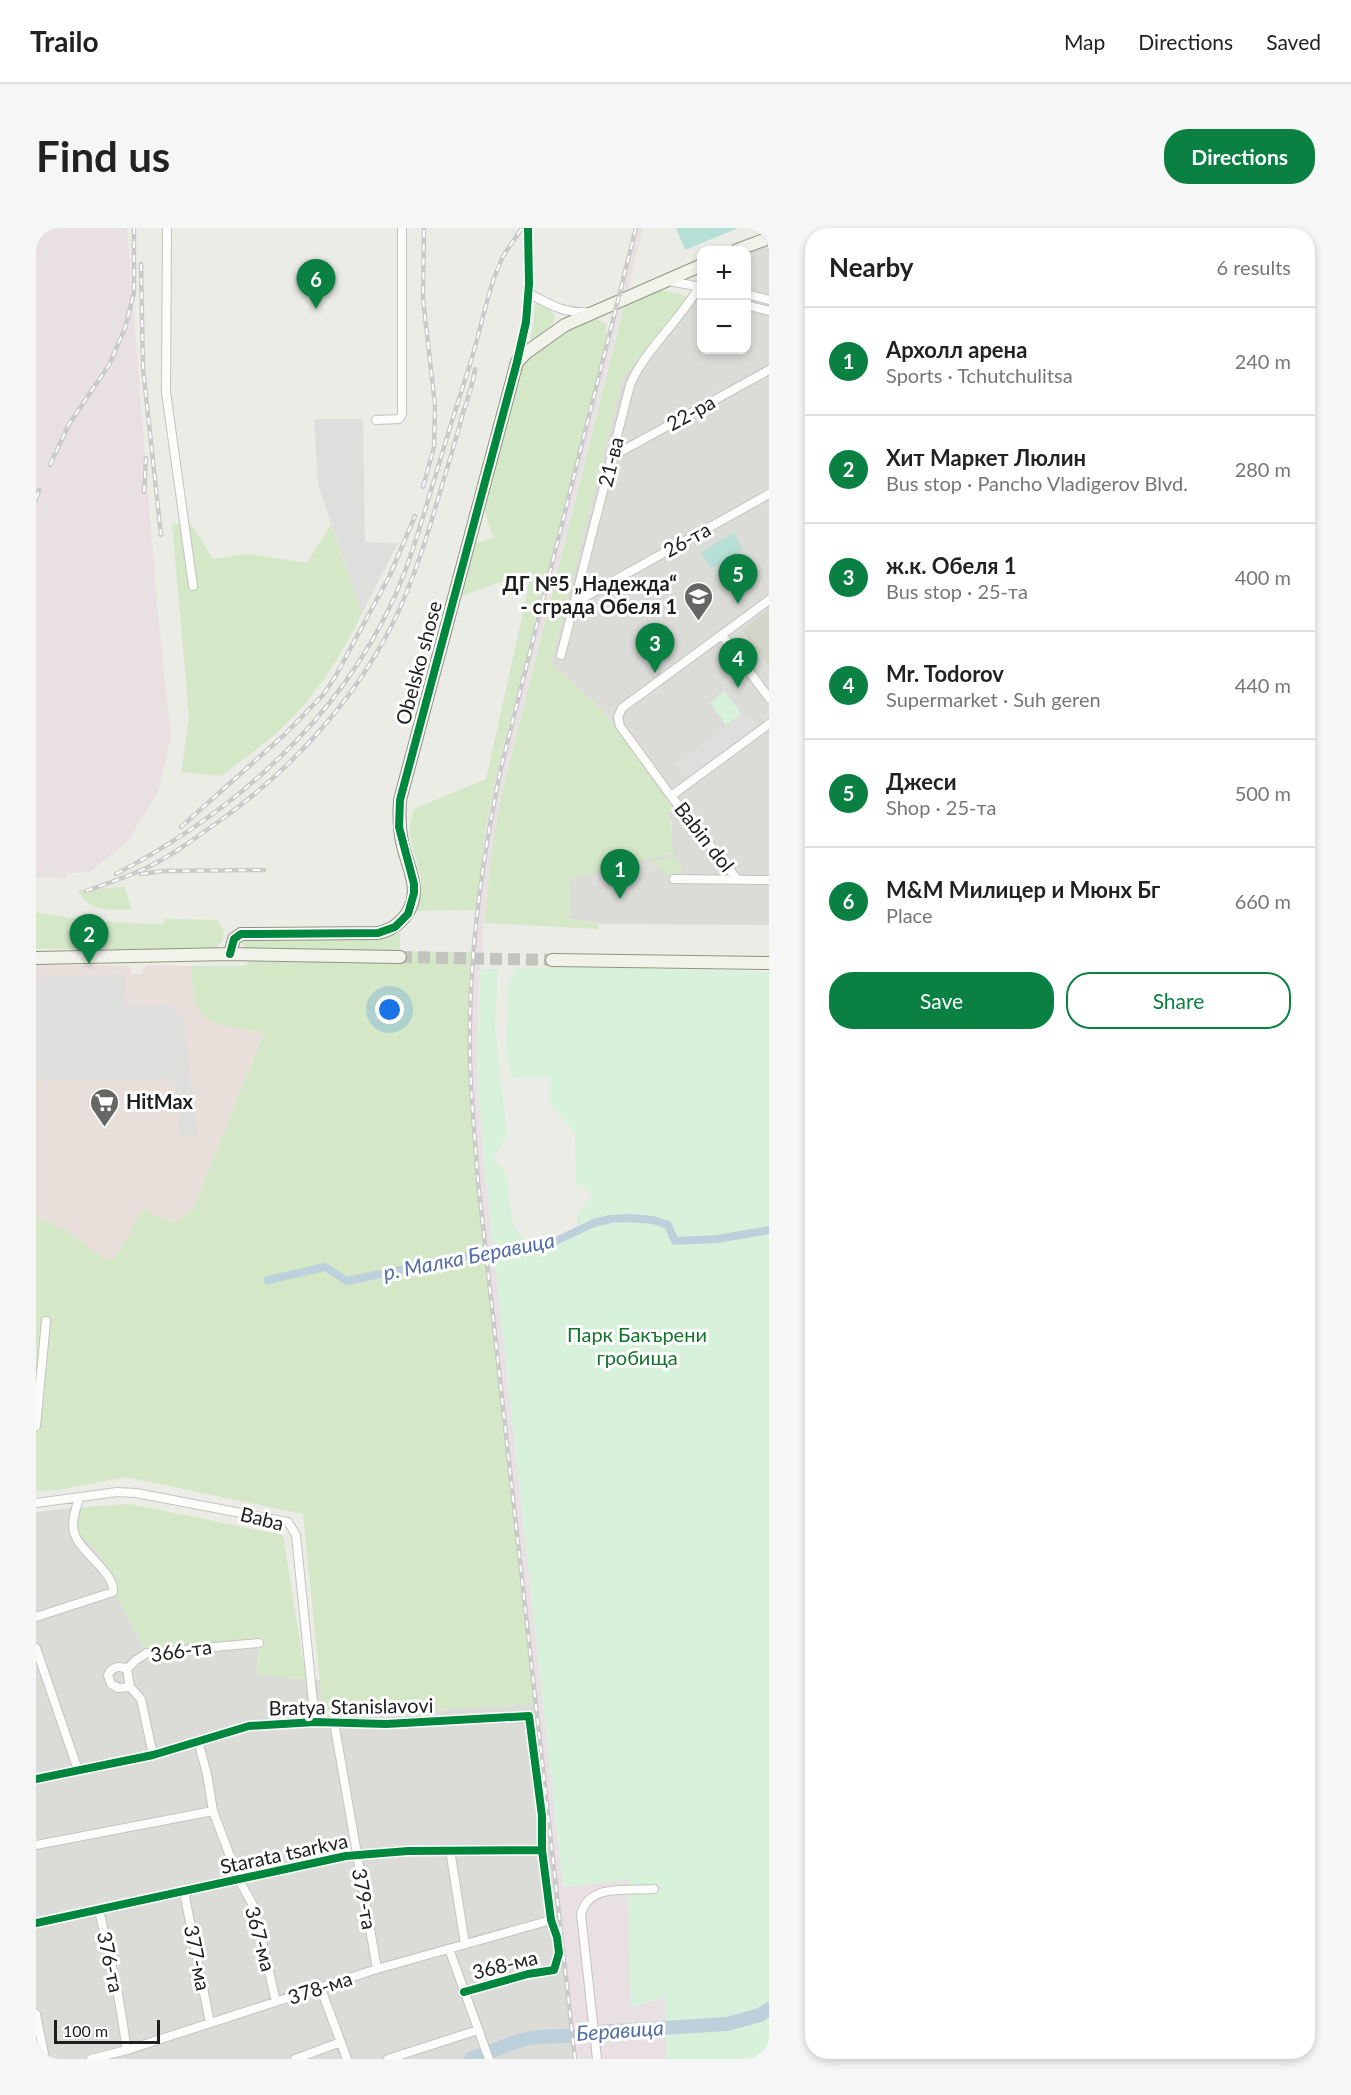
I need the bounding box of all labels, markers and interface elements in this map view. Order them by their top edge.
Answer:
text: Trailo [30,24,99,58]
text: Map [1064,29,1105,54]
text: Directions [1138,29,1233,54]
text: Saved [1266,29,1321,54]
button: Directions [1164,129,1315,184]
text: Find us [36,131,170,181]
map controls [697,246,751,354]
button: + [697,246,751,300]
text: Nearby [829,251,914,283]
text: 6 results [1216,255,1291,279]
pin: 6 [296,260,336,309]
button: − [697,300,751,354]
text: Архолл арена [886,336,1027,363]
text: 1 [843,349,854,373]
text: 240 m [1235,349,1291,373]
text: Sports · Tchutchulitsa [886,363,1073,387]
street label: 22-ра [662,389,719,435]
street label: 21-ва [592,434,628,489]
text: Хит Маркет Люлин [886,444,1086,471]
text: 2 [843,457,854,481]
text: 280 m [1235,457,1291,481]
text: Bus stop · Pancho Vladigerov Blvd. [886,471,1188,495]
street label: 26-та [659,516,714,562]
text: ж.к. Обеля 1 [886,552,1017,579]
pin: 5 [718,554,758,604]
text: 3 [843,565,854,589]
text: 400 m [1235,565,1291,589]
place label: ДГ №5 „Надежда“ - сграда Обеля 1 [503,571,677,618]
text: Bus stop · 25-та [886,579,1028,603]
school or university icon: ДГ №5 „Надежда“ - сграда Обеля 1 [682,580,714,622]
street label: Obelsko shose [390,598,446,727]
pin: 3 [636,624,674,673]
pin: 4 [718,638,758,688]
text: Mr. Todorov [886,660,1004,687]
text: 4 [843,673,854,697]
text: 440 m [1235,673,1291,697]
text: Supermarket · Suh geren [886,687,1101,711]
text: Джеси [886,768,957,795]
text: 5 [843,781,854,805]
text: 500 m [1235,781,1291,805]
text: Shop · 25-та [886,795,996,819]
street label: Babin dol [670,797,740,876]
pin: 1 [600,850,640,899]
text: М&M Mилицер и Мюнх Бг [886,876,1160,903]
text: 6 [843,889,854,913]
text: 660 m [1235,889,1291,913]
text: Place [886,903,933,927]
pin: 2 [70,914,108,964]
button: Save [829,972,1054,1029]
button: Share [1066,972,1291,1029]
your location [375,995,404,1024]
supermarket icon: HitMax [89,1086,121,1128]
place label: HitMax [126,1089,194,1113]
water label: р. Малка Беравица [381,1227,556,1284]
park label: Парк Бакърени гробища [567,1322,707,1369]
street label: Baba [238,1501,286,1535]
street label: 366-та [149,1634,213,1666]
street label: Bratya Stanislavovi [268,1693,434,1719]
street label: Starata tsarkva [218,1828,350,1878]
street label: 379-та [348,1866,382,1931]
street label: 367-ма [241,1904,281,1974]
street label: 377-ма [180,1923,216,1993]
street label: 376-та [93,1929,129,1994]
street label: 368-ма [470,1944,540,1984]
street label: 378-ма [284,1965,355,2009]
water label: Беравица [575,2014,665,2045]
scale bar [54,2017,160,2044]
text: 100 m [63,2021,108,2040]

